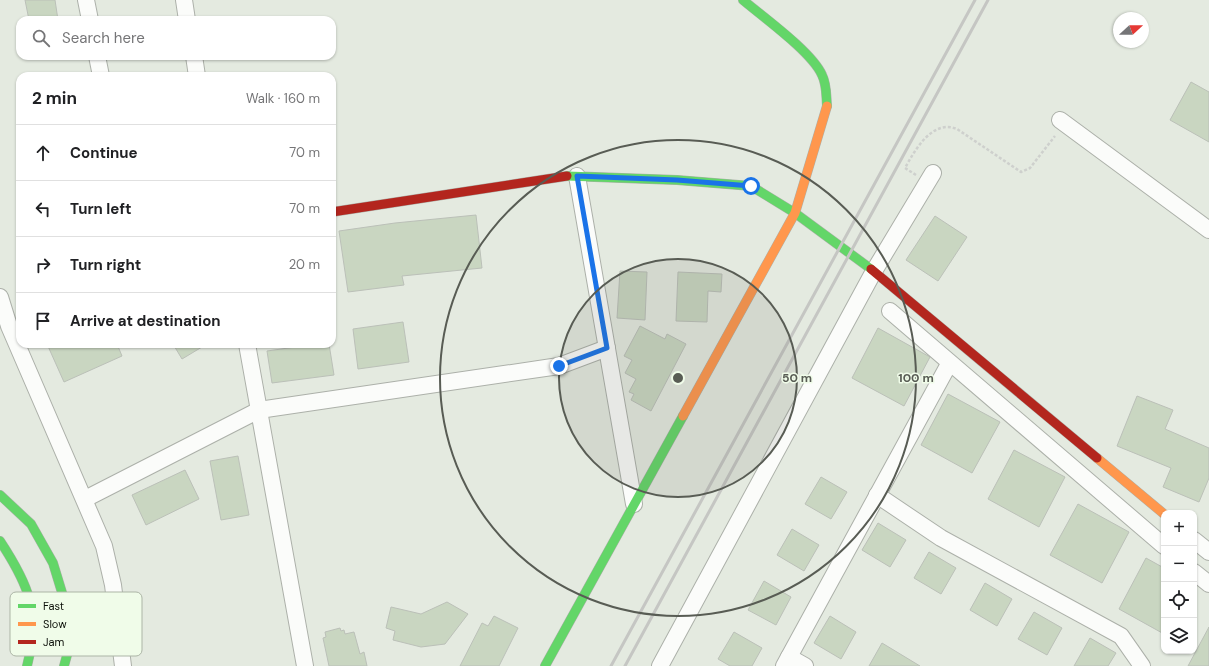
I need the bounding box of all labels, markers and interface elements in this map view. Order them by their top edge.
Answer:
north arrow [1113,12,1149,48]
search box [16,16,336,60]
icon: search [30,27,52,49]
text: Search here [62,28,145,48]
text: 2 min [32,87,77,109]
text: Walk · 160 m [246,90,320,107]
icon: ahead [32,142,54,164]
text: Continue [70,143,138,163]
text: 70 m [289,144,320,161]
route start [742,177,760,195]
icon: left [32,198,54,220]
text: Turn left [70,199,131,219]
text: 70 m [289,200,320,217]
icon: right [32,254,54,276]
text: Turn right [70,255,141,275]
text: 20 m [289,256,320,273]
icon: arrive [32,310,54,332]
text: Arrive at destination [70,311,221,331]
route end [550,357,568,375]
text: 50 m [782,370,812,386]
text: 100 m [898,370,934,386]
centre of rings [671,371,685,385]
map controls [1161,510,1197,654]
button: + [1161,510,1197,546]
button: − [1161,546,1197,582]
button: locate [1161,582,1197,618]
legend [10,592,142,656]
text: Fast [43,599,64,613]
text: Slow [43,617,67,631]
button: layers [1161,618,1197,654]
text: Jam [43,635,64,649]

